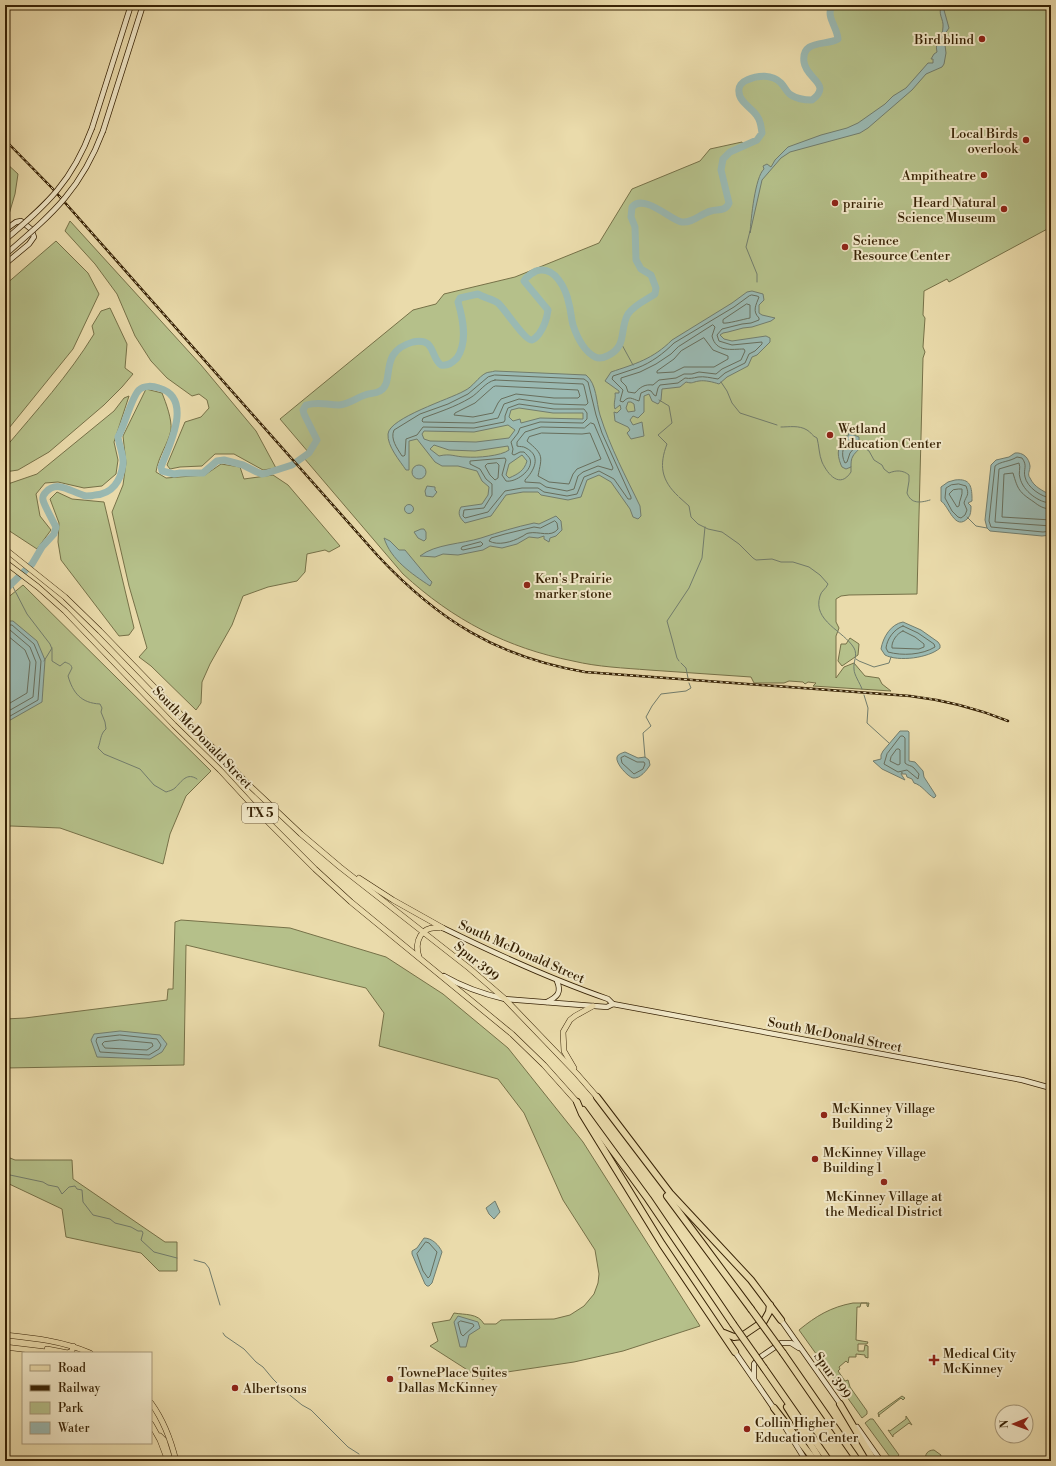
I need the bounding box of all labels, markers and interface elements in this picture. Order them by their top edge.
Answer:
place label: Bird blind [913,32,975,48]
marker: Bird blind [977,34,987,44]
place label: Local Birds overlook [950,126,1019,157]
marker: Local Birds overlook [1021,135,1031,145]
place label: Ampitheatre [901,168,976,184]
marker: Ampitheatre [979,170,989,180]
place label: Heard Natural Science Museum [898,195,997,226]
place label: prairie [843,196,884,212]
marker: prairie [830,198,840,208]
marker: Heard Natural Science Museum [999,204,1009,214]
place label: Science Resource Center [853,233,950,264]
marker: Science Resource Center [840,242,850,252]
place label: Wetland Education Center [837,421,942,452]
marker: Wetland Education Center [825,430,835,440]
place label: Ken's Prairie marker stone [535,571,613,602]
marker: Ken's Prairie marker stone [522,580,532,590]
street label: South McDonald Street [149,683,256,793]
road number: TX 5 [242,803,278,823]
street label: South McDonald Street [456,917,587,987]
street label: Spur 399 [451,938,502,985]
street label: South McDonald Street [766,1014,904,1056]
place label: McKinney Village Building 2 [831,1101,936,1132]
marker: McKinney Village Building 2 [819,1110,829,1120]
place label: McKinney Village Building 1 [822,1145,927,1176]
marker: McKinney Village Building 1 [810,1154,820,1164]
marker: McKinney Village at the Medical District [879,1177,889,1187]
place label: McKinney Village at the Medical District [825,1189,943,1220]
place label: Medical City McKinney [943,1346,1017,1377]
street label: Spur 399 [810,1349,854,1402]
legend [22,1352,152,1444]
marker: Medical City McKinney [928,1354,940,1366]
text: Road [58,1361,86,1376]
place label: TownePlace Suites Dallas McKinney [398,1365,507,1396]
marker: TownePlace Suites Dallas McKinney [385,1374,395,1384]
text: Railway [58,1381,100,1396]
place label: Albertsons [242,1381,307,1397]
marker: Albertsons [230,1383,240,1393]
text: Park [58,1401,84,1416]
north arrow [994,1404,1034,1444]
place label: Collin Higher Education Center [755,1415,859,1446]
text: N [998,1419,1012,1429]
text: Water [57,1421,90,1436]
marker: Collin Higher Education Center [742,1424,752,1434]

